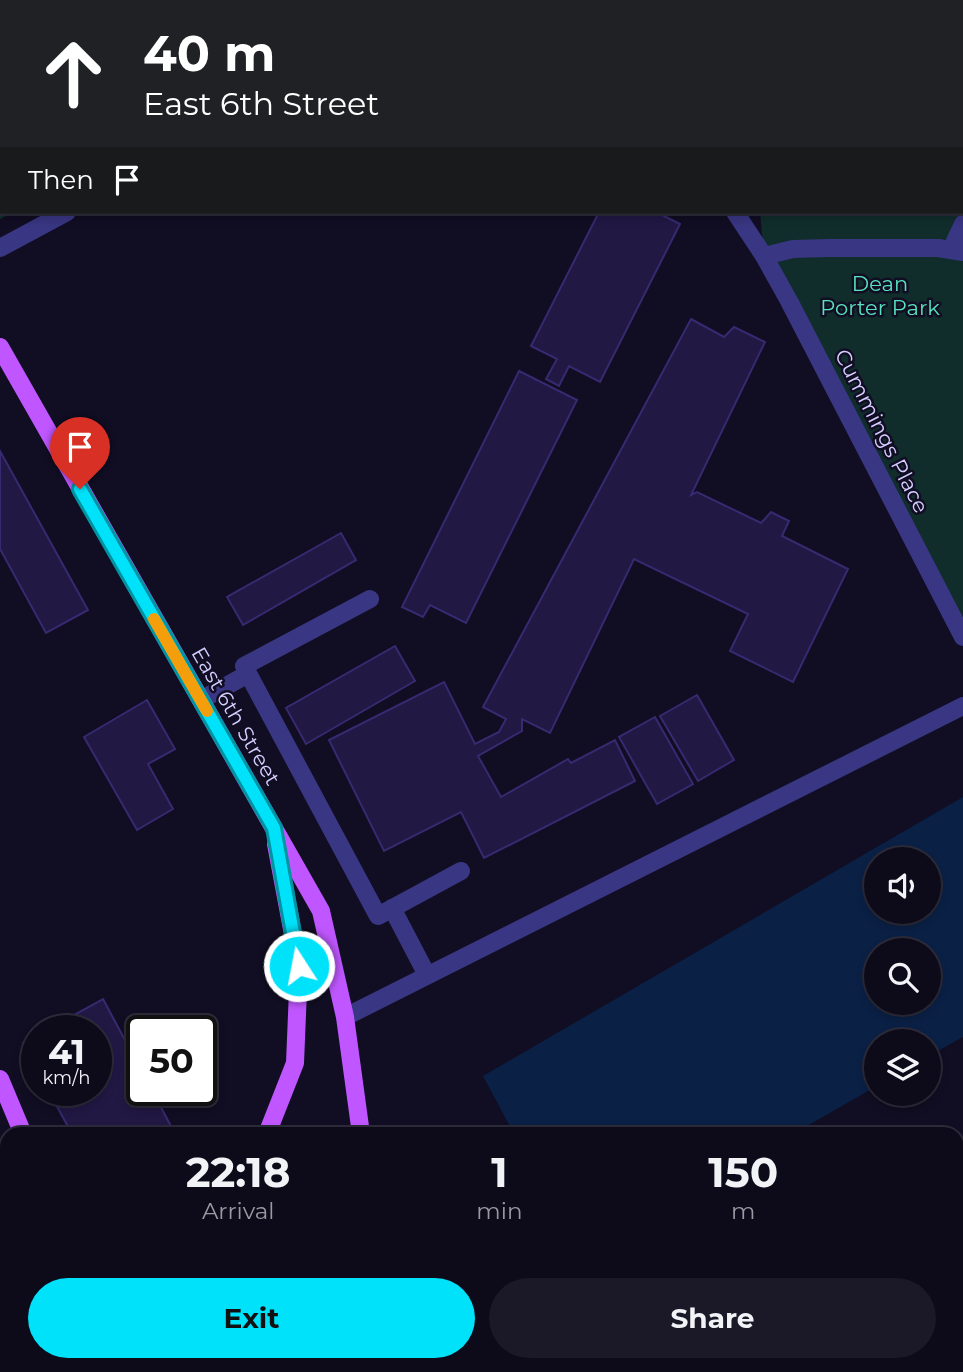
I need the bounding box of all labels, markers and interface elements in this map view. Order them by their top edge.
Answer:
text: 40 m [143,24,275,83]
icon: ahead [28,28,119,119]
text: East 6th Street [143,84,379,123]
icon: arrive [108,161,146,199]
text: Then [28,164,94,196]
park label: Dean Porter Park [820,271,940,320]
street label: Cummings Place [830,345,934,517]
pin [50,417,110,489]
icon: arrive [61,428,99,466]
street label: East 6th Street [186,643,286,789]
map controls [864,847,941,1106]
button: sound [864,847,941,924]
position arrow [262,929,336,1003]
button: search [864,938,941,1015]
speed limit sign: 50 [126,1015,217,1106]
button: layers [864,1029,941,1106]
text: 41 [48,1030,85,1073]
text: km/h [42,1067,91,1089]
text: 22:18 [186,1146,291,1198]
text: 1 [491,1146,508,1198]
text: 150 [708,1146,778,1198]
text: Arrival [202,1197,274,1225]
text: min [476,1197,522,1225]
text: m [731,1197,755,1225]
button: Exit [28,1278,475,1358]
button: Share [489,1278,936,1358]

